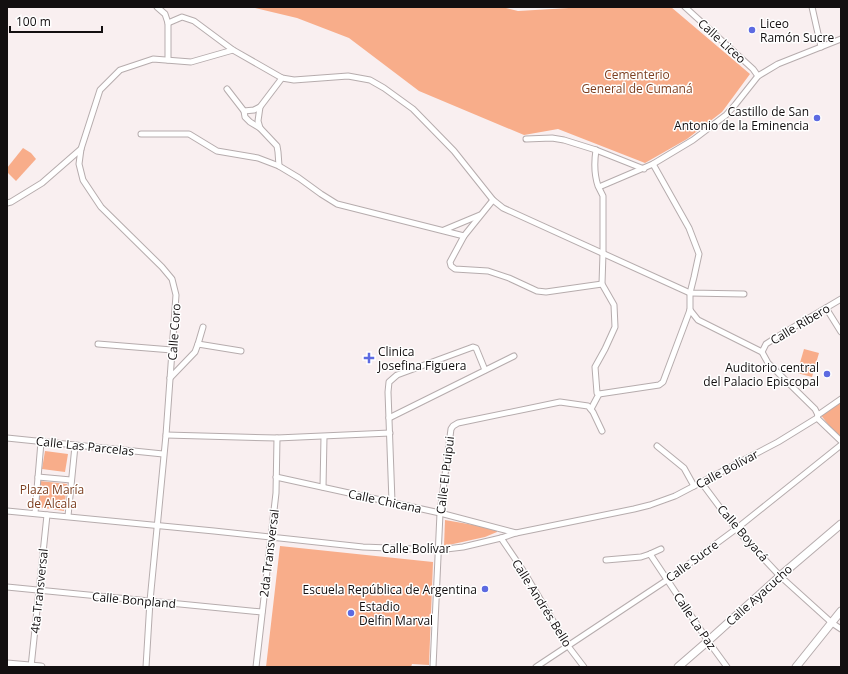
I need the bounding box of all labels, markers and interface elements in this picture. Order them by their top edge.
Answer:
scale bar [10,8,102,34]
text: 100 m [16,13,51,30]
street label: Calle Liceo [694,15,750,67]
place label: Liceo Ramón Sucre [760,15,834,46]
marker: Liceo Ramón Sucre [747,25,757,35]
park label: Cementerio General de Cumaná [581,66,693,97]
place label: Castillo de San Antonio de la Eminencia [674,103,809,134]
marker: Castillo de San Antonio de la Eminencia [812,113,822,123]
street label: Calle Ribero [767,300,833,348]
street label: Calle Coro [164,303,184,361]
place label: Clinica Josefina Figuera [377,343,467,374]
marker: Clinica Josefina Figuera [363,352,375,364]
place label: Auditorio central del Palacio Episcopal [703,359,819,390]
marker: Auditorio central del Palacio Episcopal [822,369,832,379]
street label: Calle Las Parcelas [35,432,135,460]
street label: Calle El Puipui [432,435,458,515]
street label: Calle Bolívar [693,445,761,493]
park label: Plaza María de Alcala [20,481,84,512]
street label: Calle Chicana [347,485,423,517]
street label: Calle Boyacá [714,501,772,565]
street label: 2da Transversal [255,508,283,598]
street label: Calle Sucre [662,536,722,586]
street label: Calle Bolívar [382,540,450,557]
street label: 4ta Transversal [26,548,52,634]
street label: Calle Andrés Bello [508,556,576,650]
street label: Calle Ayacucho [722,561,796,629]
place label: Escuela República de Argentina [303,581,477,598]
marker: Escuela República de Argentina [480,584,490,594]
street label: Calle Bonpland [91,588,177,612]
street label: Calle La Paz [670,589,721,653]
place label: Estadio Delfin Marval [359,598,433,629]
marker: Estadio Delfin Marval [346,608,356,618]

